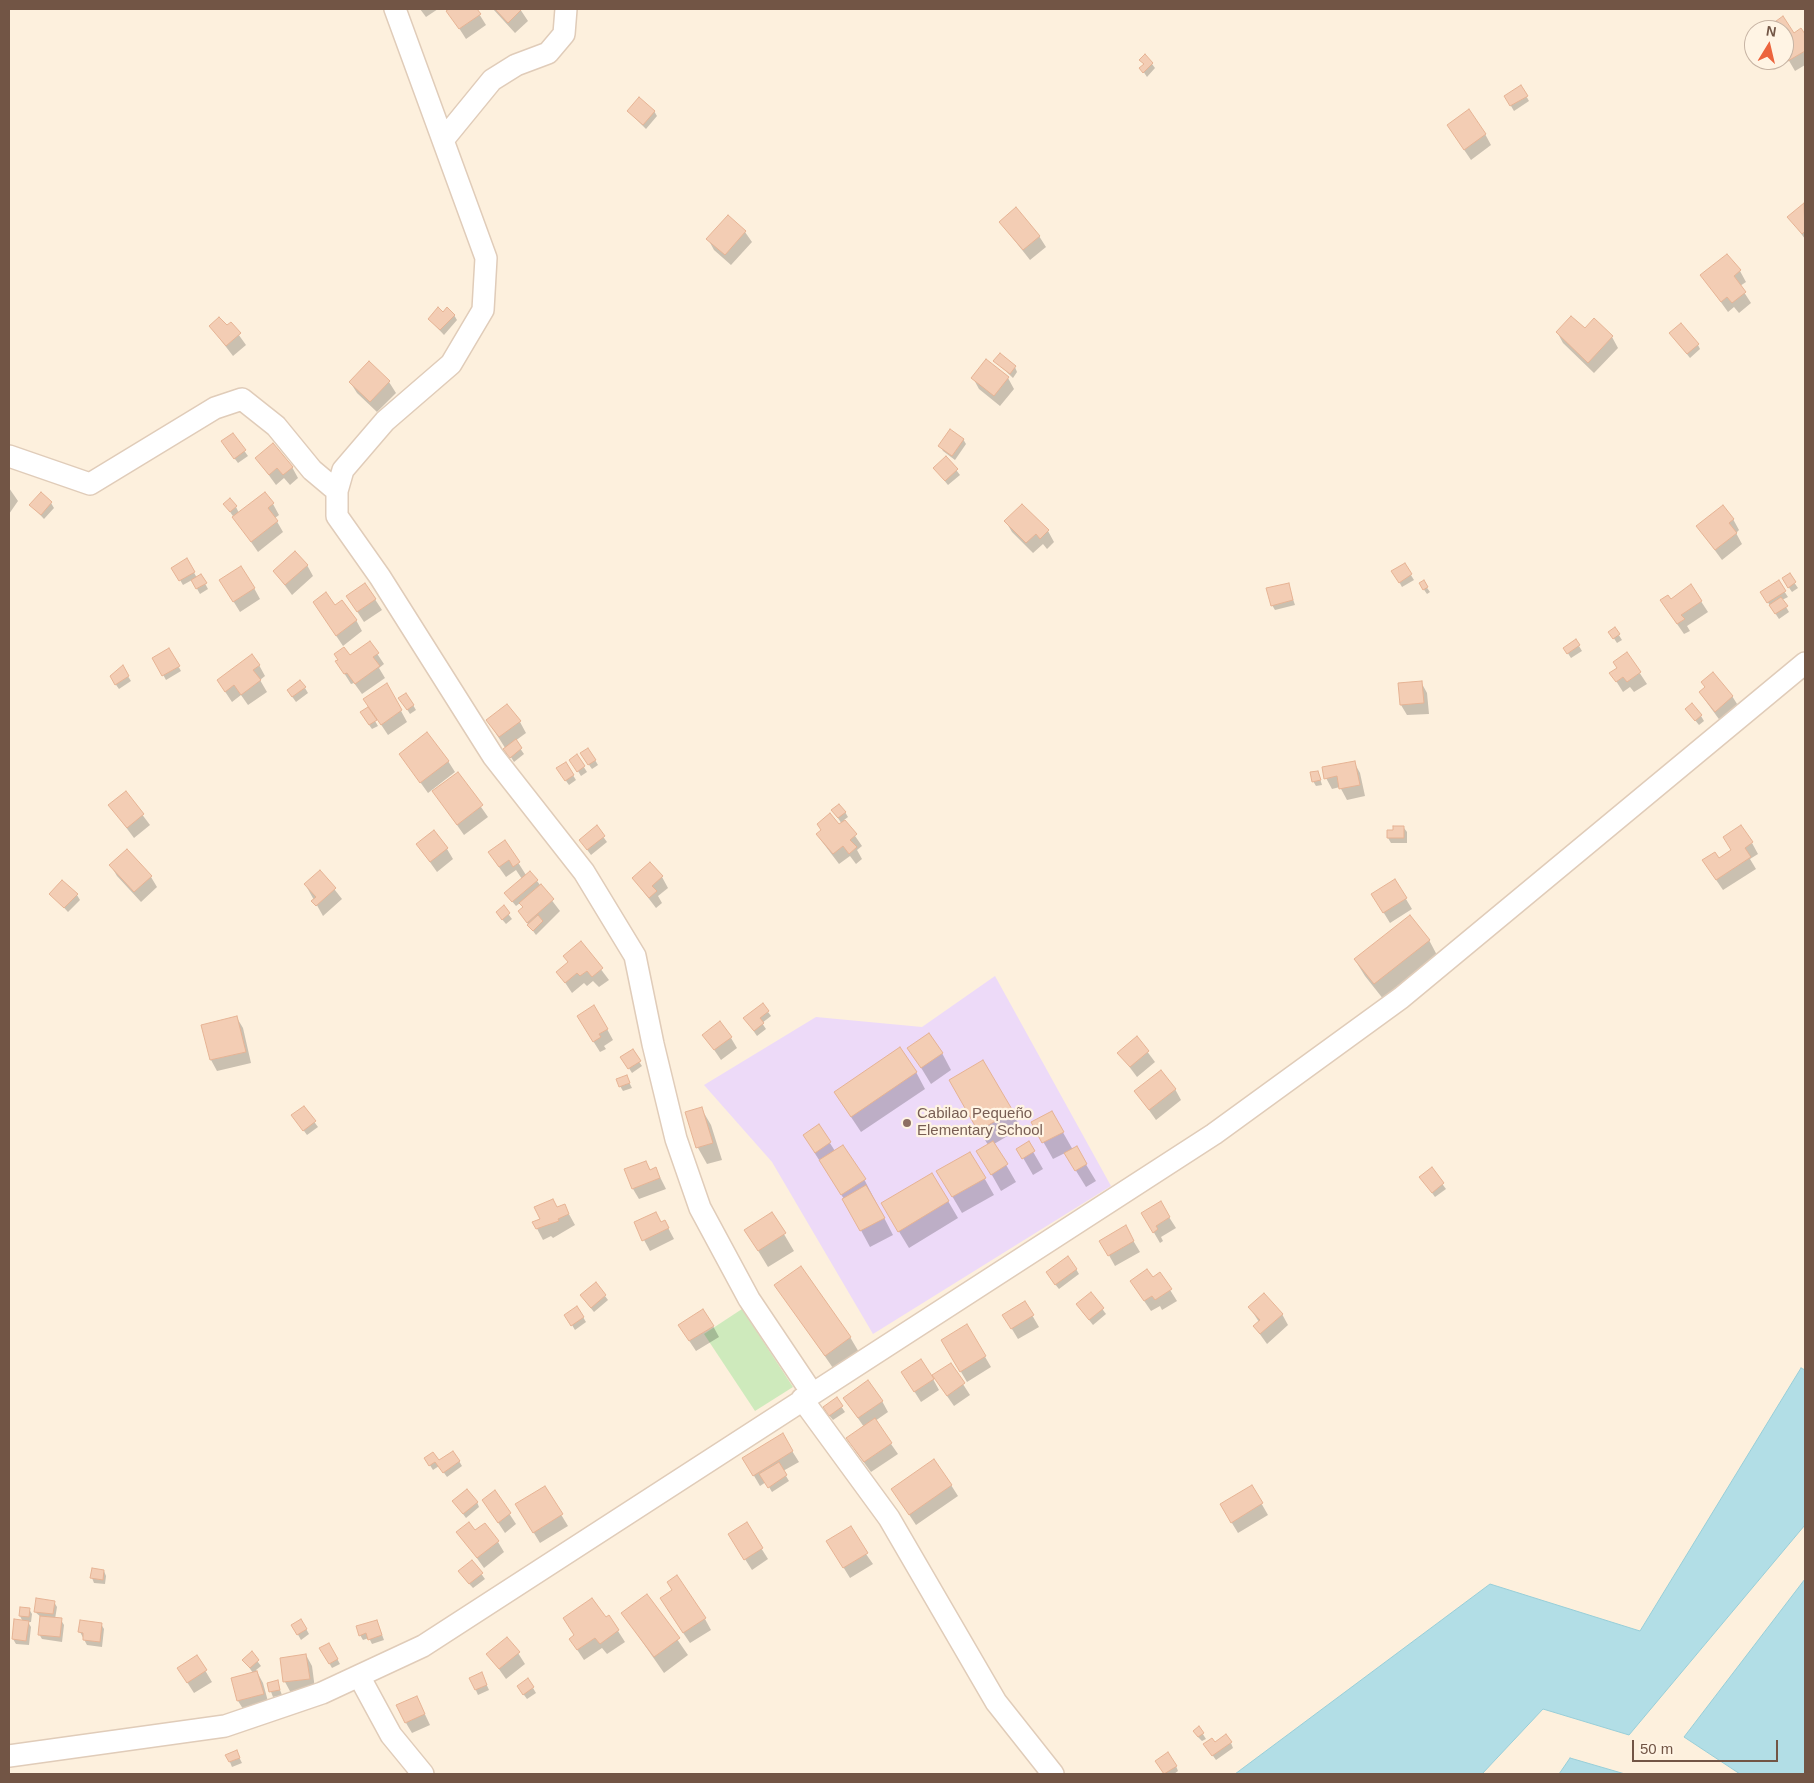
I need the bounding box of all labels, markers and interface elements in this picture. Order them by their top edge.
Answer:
north arrow [1744,20,1794,70]
text: N [1765,22,1777,40]
place label: Cabilao Pequeño Elementary School [917,1105,1043,1140]
marker: Cabilao Pequeño Elementary School [901,1117,913,1129]
scale bar [1634,1730,1780,1762]
text: 50 m [1640,1740,1673,1757]

